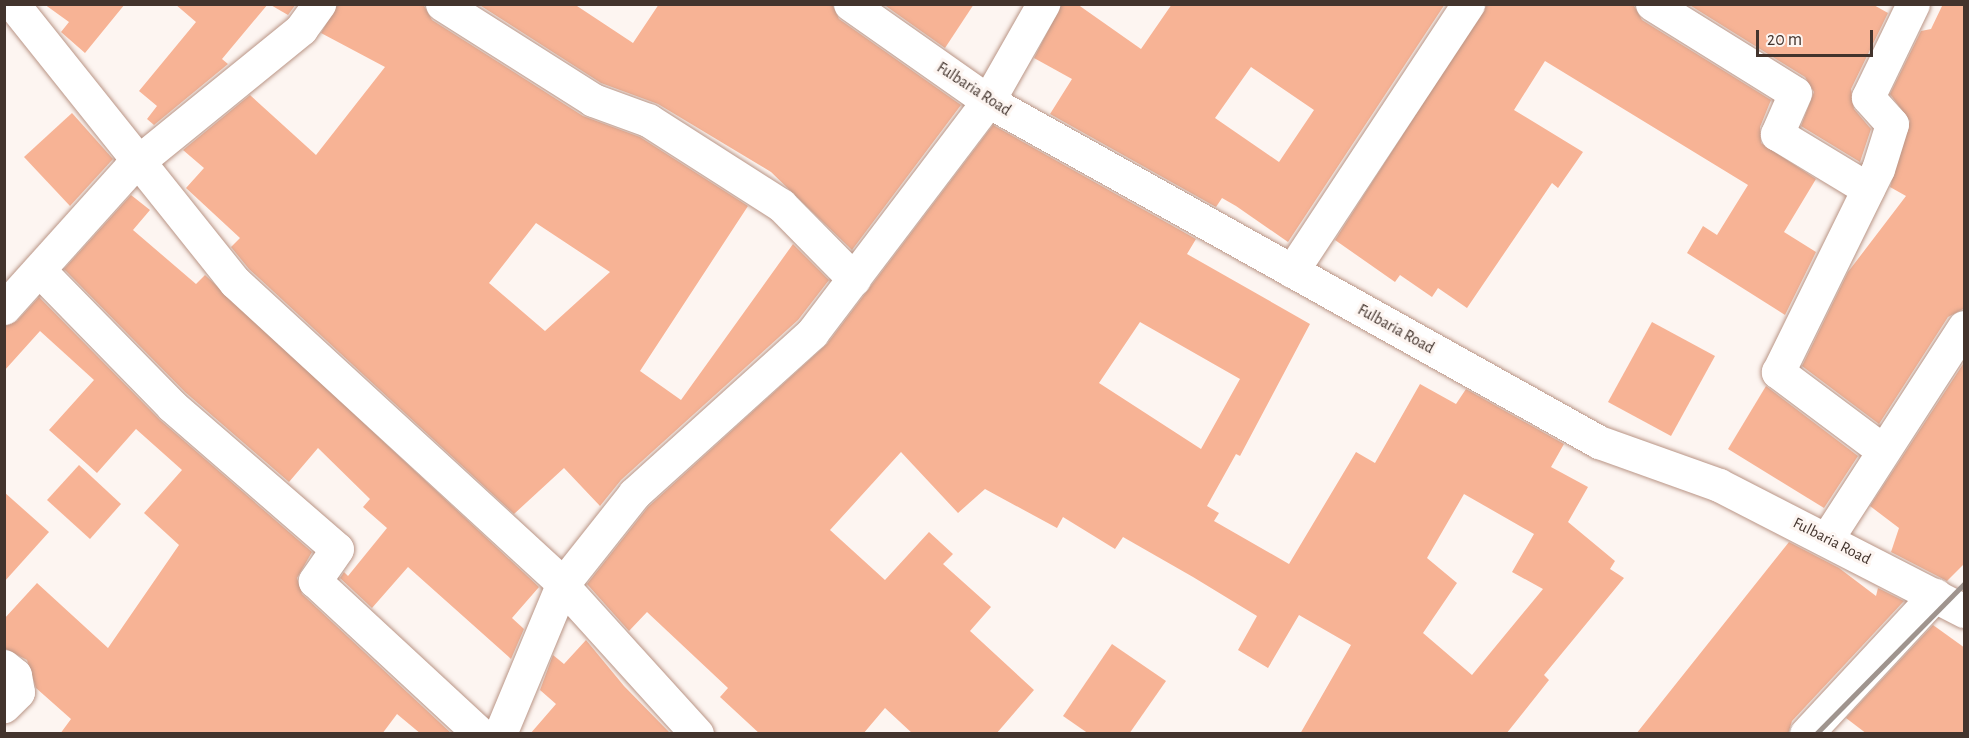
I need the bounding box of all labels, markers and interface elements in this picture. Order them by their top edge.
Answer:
scale bar [1759,18,1876,56]
text: 20 m [1767,31,1802,49]
street label: Fulbaria Road [933,58,1015,120]
street label: Fulbaria Road [1354,300,1438,358]
street label: Fulbaria Road [1790,513,1874,569]

